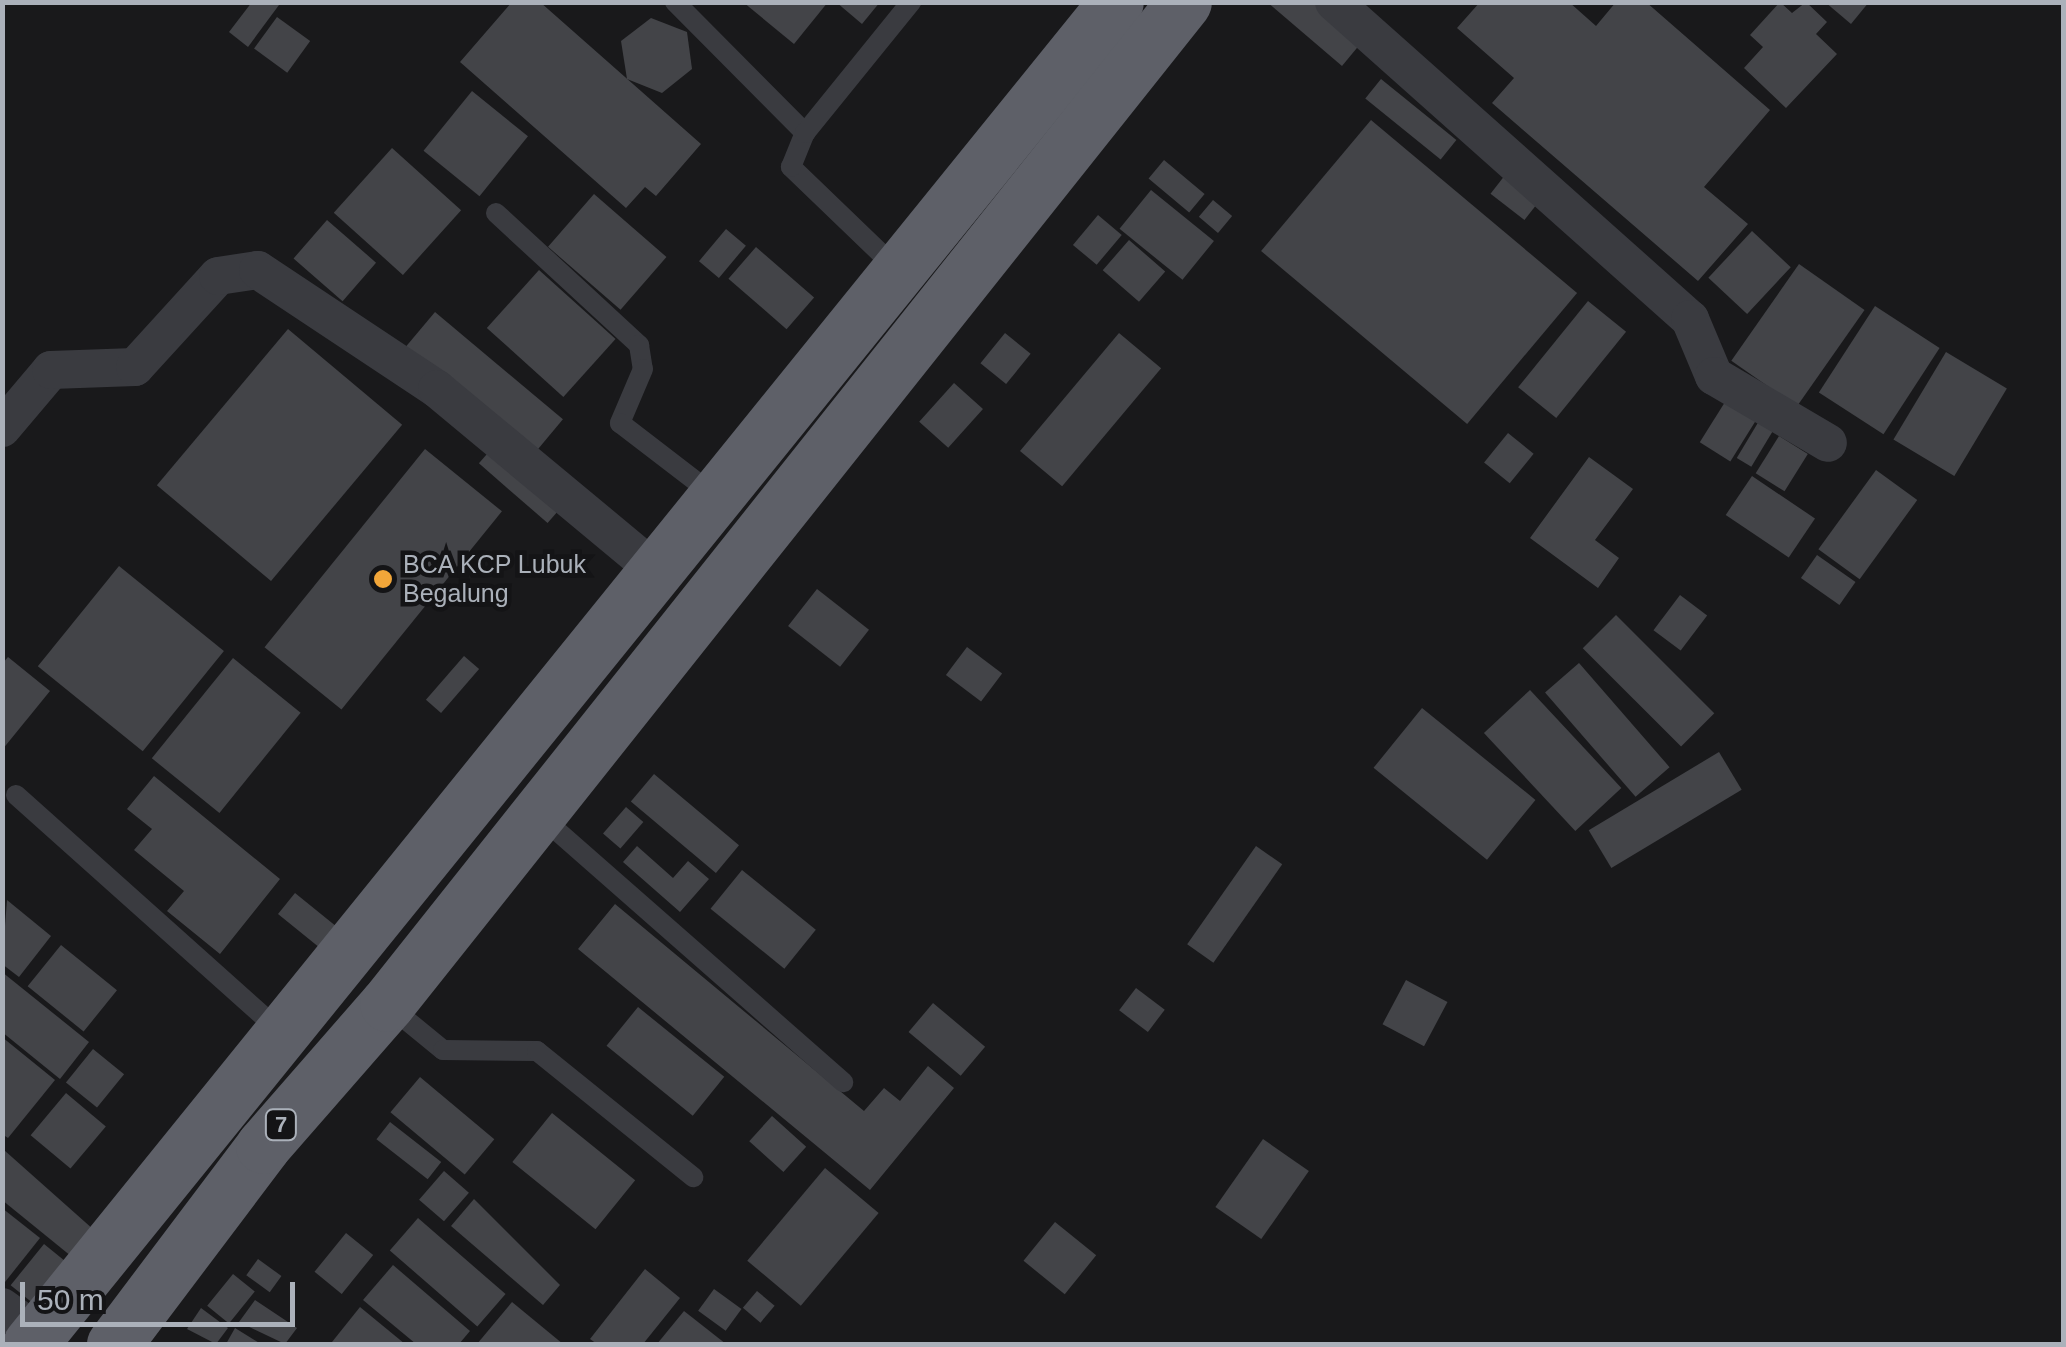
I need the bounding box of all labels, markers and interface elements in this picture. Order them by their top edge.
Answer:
place label: BCA KCP Lubuk Begalung [403,550,588,609]
marker: BCA KCP Lubuk Begalung [372,568,394,590]
road number: 7 [264,1108,298,1142]
scale bar [25,1262,300,1324]
text: 50 m [37,1283,104,1316]

